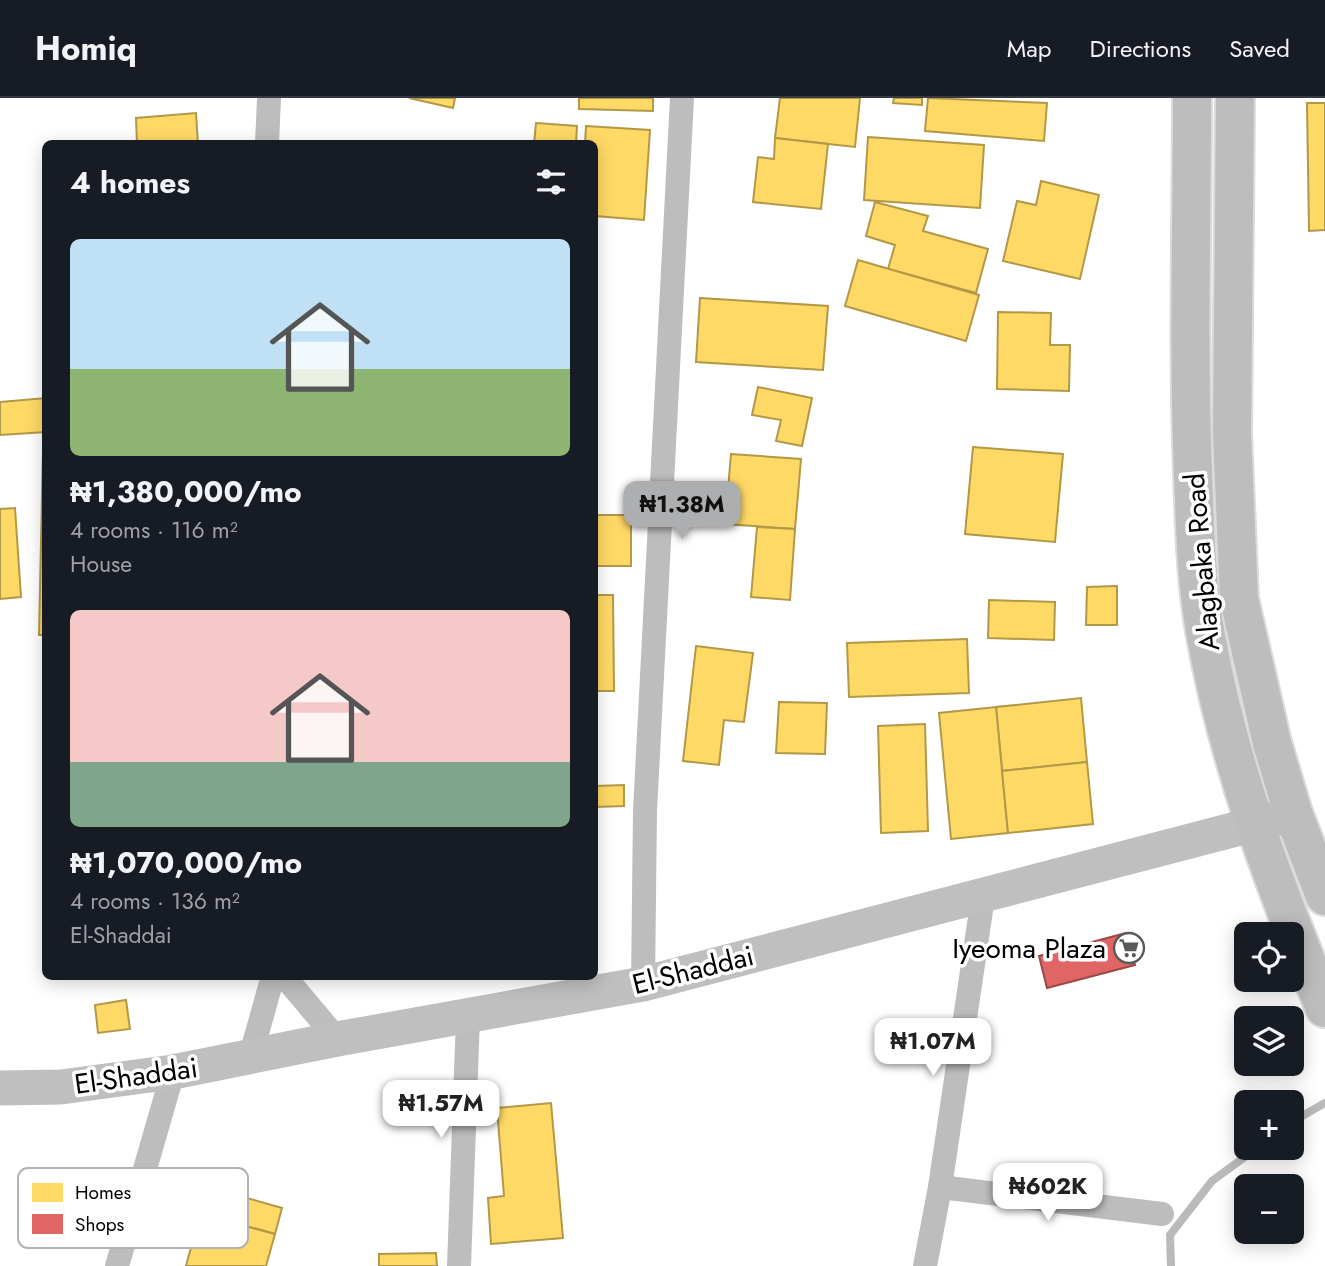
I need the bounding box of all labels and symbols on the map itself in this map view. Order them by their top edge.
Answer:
street label: Alagbaka Road [1174,471,1230,653]
pin: ₦1.38M [625,482,739,541]
place label: Iyeoma Plaza [952,928,1106,969]
supermarket icon: Iyeoma Plaza [1112,931,1146,965]
street label: El-Shaddai [628,935,758,1005]
pin: ₦1.07M [876,1018,990,1078]
street label: El-Shaddai [72,1047,200,1105]
pin: ₦1.57M [384,1080,498,1140]
pin: ₦602K [999,1164,1097,1223]
legend [18,1168,248,1248]
text: Homes [75,1179,132,1206]
text: Shops [75,1211,125,1238]

